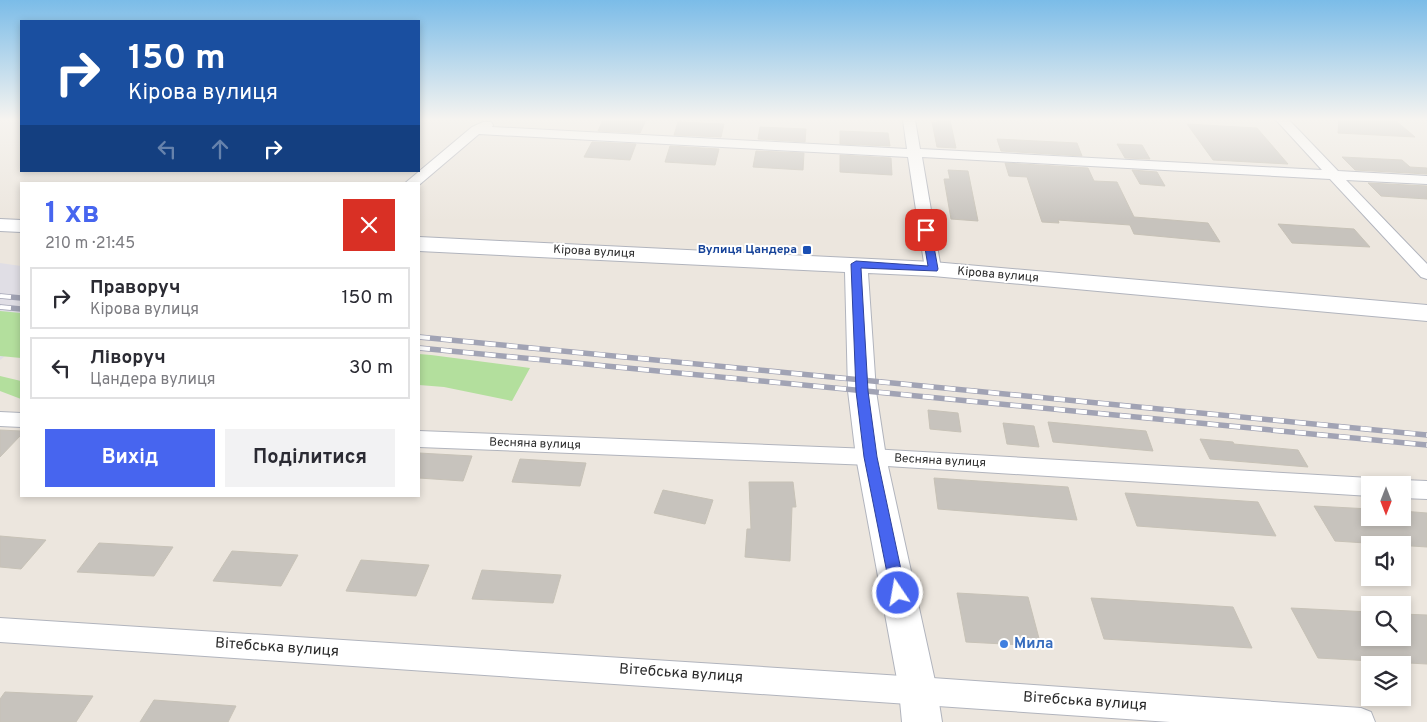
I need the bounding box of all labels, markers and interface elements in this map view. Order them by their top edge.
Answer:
text: 150 m [128,37,226,81]
icon: right [45,40,110,105]
text: Кірова вулиця [128,80,278,107]
icon: left [153,135,181,163]
icon: ahead [206,135,234,163]
icon: right [259,135,287,163]
text: 1 хв [45,196,100,233]
button: close [343,199,395,251]
pin [905,209,947,251]
icon: arrive [912,216,940,244]
text: 210 m · 21:45 [45,234,135,254]
street label: Кірова вулиця [553,242,635,262]
place label: Вулиця Цандера [698,242,797,258]
marker: Вулиця Цандера [801,244,813,256]
street label: Кірова вулиця [957,263,1039,287]
text: Праворуч [90,276,181,300]
icon: right [47,284,75,312]
text: 150 m [341,286,393,310]
text: Кірова вулиця [90,300,199,320]
text: Ліворуч [90,346,166,370]
icon: left [47,354,75,382]
text: 30 m [349,356,393,380]
text: Цандера вулиця [90,370,216,390]
button: Вихід [45,429,215,487]
button: Поділитися [225,429,395,487]
street label: Весняна вулиця [489,434,581,454]
street label: Весняна вулиця [894,451,986,471]
north arrow [1361,476,1411,526]
map controls [1361,476,1411,706]
button: sound [1361,536,1411,586]
position arrow [871,566,923,618]
button: search [1361,596,1411,646]
street label: Вітебська вулиця [214,634,340,662]
place label: Мила [1014,635,1053,654]
marker: Мила [998,638,1010,650]
button: layers [1361,656,1411,706]
street label: Вітебська вулиця [618,660,744,688]
street label: Вітебська вулиця [1022,688,1148,716]

